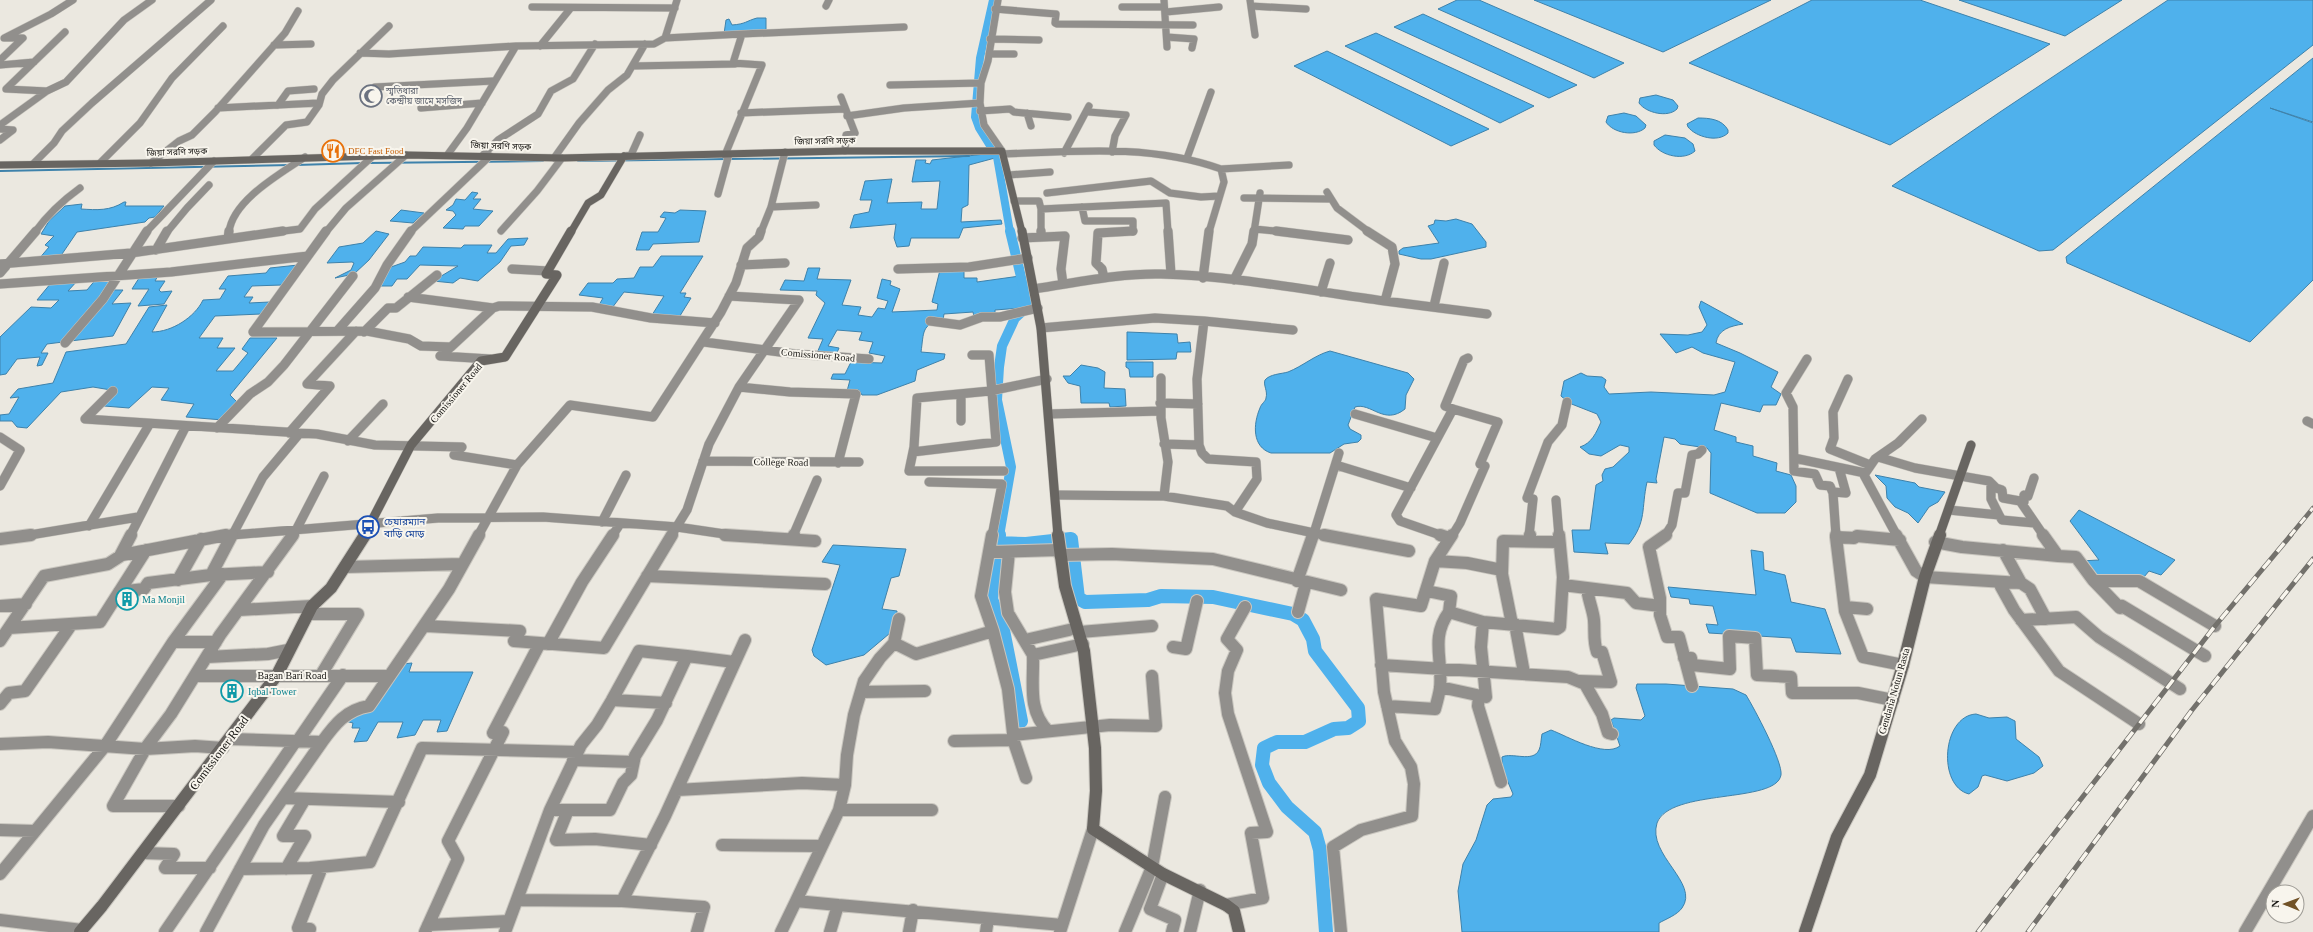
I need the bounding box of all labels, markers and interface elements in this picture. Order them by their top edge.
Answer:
mosque icon: স্মৃতিধারা কেন্দ্রীয় জামে মসজিদ [358,83,384,109]
place label: স্মৃতিধারা কেন্দ্রীয় জামে মসজিদ [385,85,463,106]
street label: জিয়া সরণি সড়ক [793,134,856,147]
restaurant icon: DFC Fast Food [320,138,346,164]
street label: জিয়া সরণি সড়ক [469,139,532,152]
street label: জিয়া সরণি সড়ক [145,145,208,158]
place label: DFC Fast Food [348,146,404,156]
street label: Comissioner Road [781,346,855,364]
street label: Comissioner Road [428,361,484,425]
street label: College Road [754,456,808,468]
bus stop icon: চেয়ারম্যান বাড়ি মোড় [355,514,381,540]
place label: চেয়ারম্যান বাড়ি মোড় [383,516,426,539]
building icon: Ma Monjil [114,586,140,612]
place label: Ma Monjil [142,594,185,605]
street label: Gendaria Notun Rasta [1876,646,1912,735]
street label: Bagan Bari Road [258,670,326,681]
building icon: Iqbal Tower [219,678,245,704]
place label: Iqbal Tower [248,686,297,697]
street label: Comissioner Road [187,713,251,793]
north arrow [2265,884,2305,924]
text: N [2269,900,2281,908]

